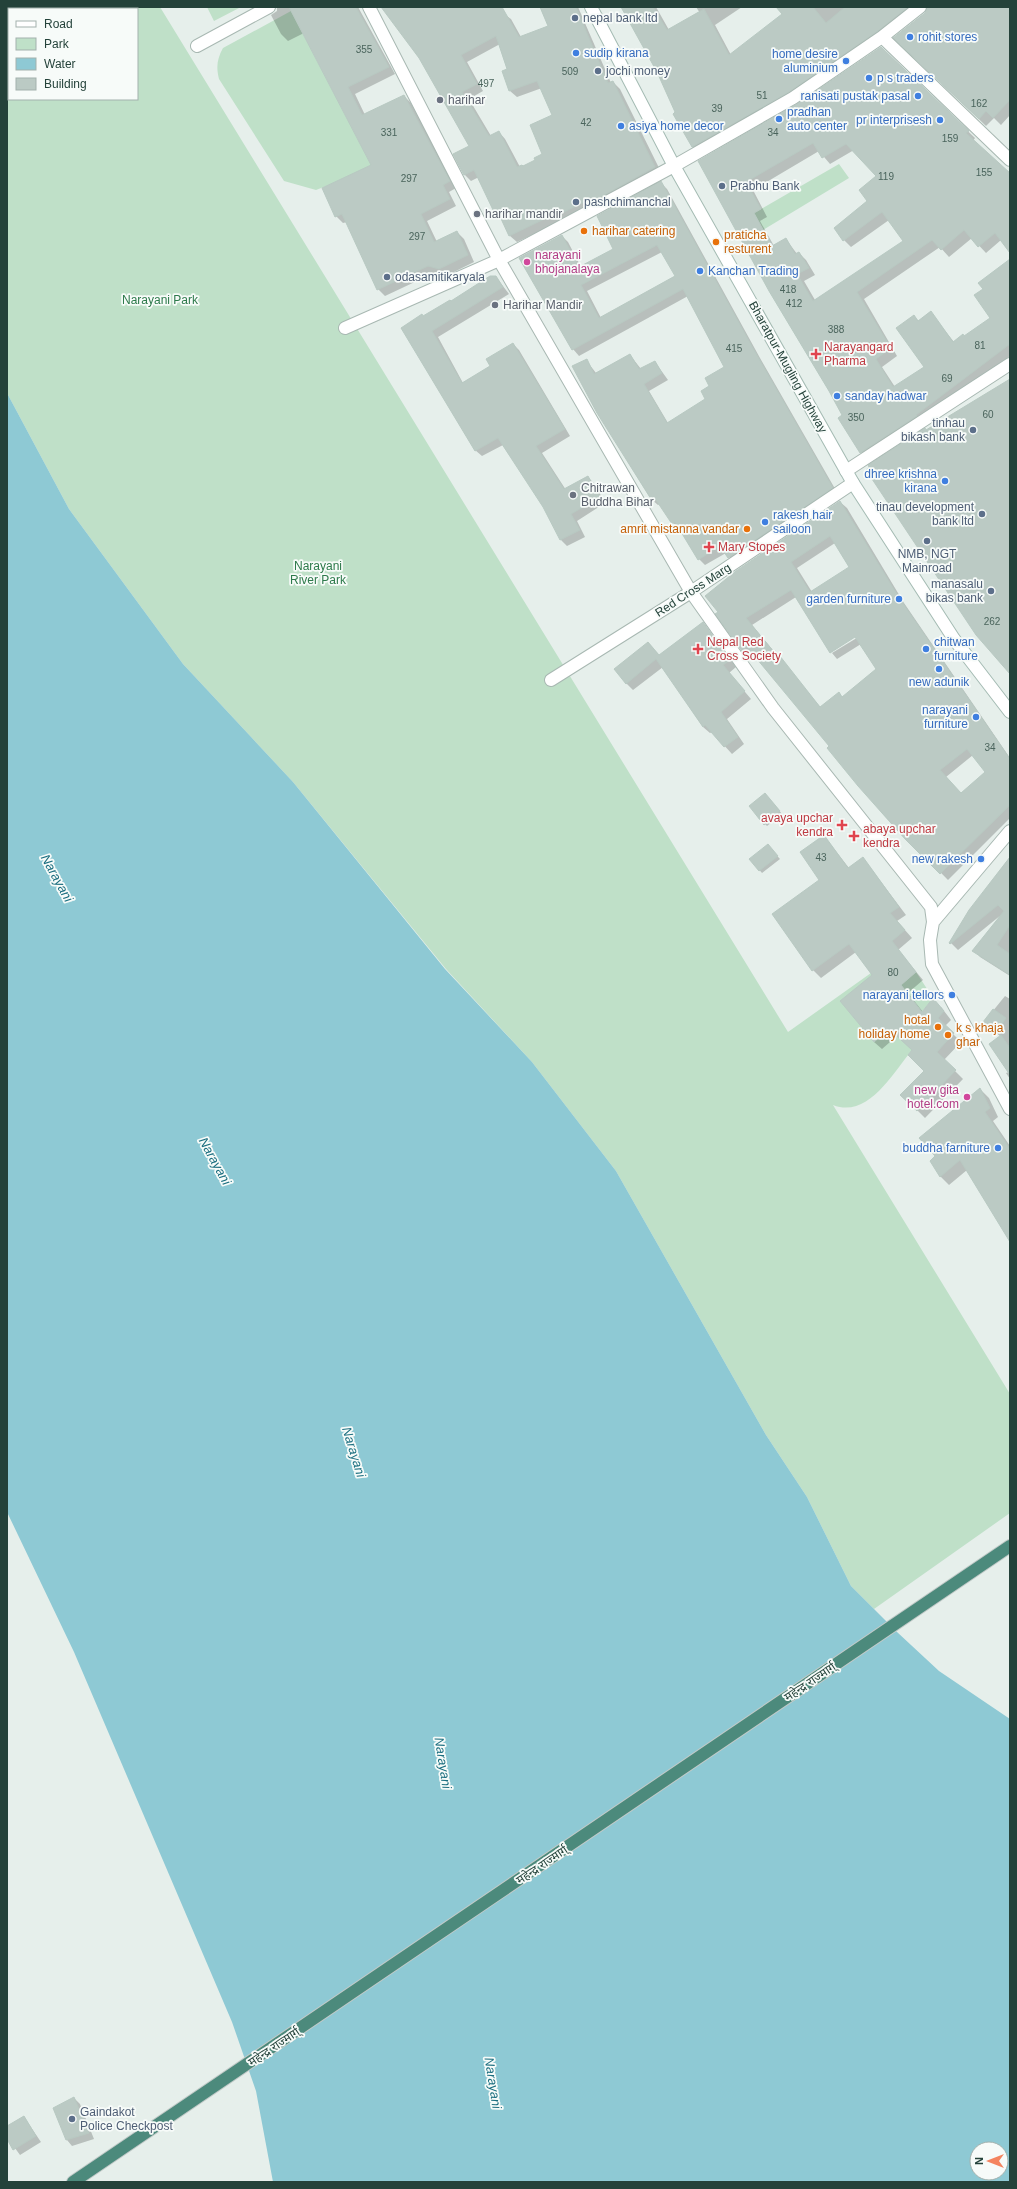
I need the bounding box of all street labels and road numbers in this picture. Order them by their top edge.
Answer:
street label: Bharatpur-Mugling Highway [746,299,830,435]
street label: Red Cross Marg [653,560,733,620]
street label: महेन्द्र राज्मार्ग् [781,1658,840,1704]
street label: महेन्द्र राज्मार्ग् [513,1841,572,1887]
street label: महेन्द्र राज्मार्ग् [245,2023,304,2069]

